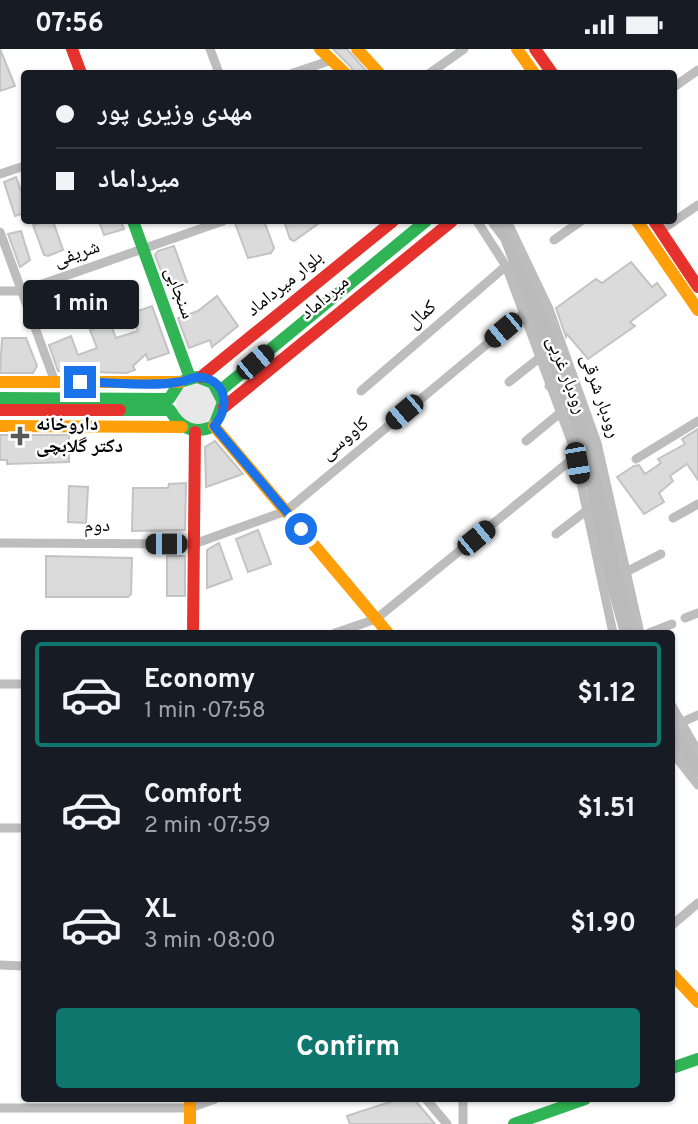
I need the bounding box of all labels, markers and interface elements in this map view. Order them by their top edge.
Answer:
text: 07:56 [35,8,104,41]
text: مهدی وزیری پور [98,97,253,130]
text: میرداماد [98,164,180,197]
street label: شریفی [51,235,103,273]
street label: بلوار میرداماد [242,246,328,322]
street label: سنجابی [159,264,199,322]
street label: میرداماد [296,271,354,325]
callout: 1 min [22,281,138,329]
text: 1 min [53,290,109,319]
street label: کمال [402,295,442,335]
car [481,308,526,352]
street label: رودبار غربی [540,333,592,417]
car [233,340,278,384]
street label: رودبار شرقی [574,351,626,441]
route end [64,366,96,398]
car [382,390,427,434]
street label: کاووسی [316,412,374,466]
place label: داروخانه دکتر گلابچی [36,413,123,459]
marker: داروخانه دکتر گلابچی [10,426,30,446]
car [564,440,591,486]
route start [285,513,317,545]
street label: دوم [84,514,110,538]
car [454,517,499,559]
car [146,534,188,555]
icon: car [60,663,123,726]
text: Economy [144,664,255,697]
text: $1.12 [577,678,636,711]
text: 1 min · 07:58 [144,697,266,726]
icon: car [60,778,123,841]
text: Comfort [144,779,242,812]
text: $1.51 [577,793,636,826]
text: 2 min · 07:59 [144,812,271,841]
icon: car [60,893,123,956]
text: XL [144,894,176,927]
text: $1.90 [570,908,636,941]
text: 3 min · 08:00 [144,927,276,956]
button: Confirm [56,1008,640,1088]

